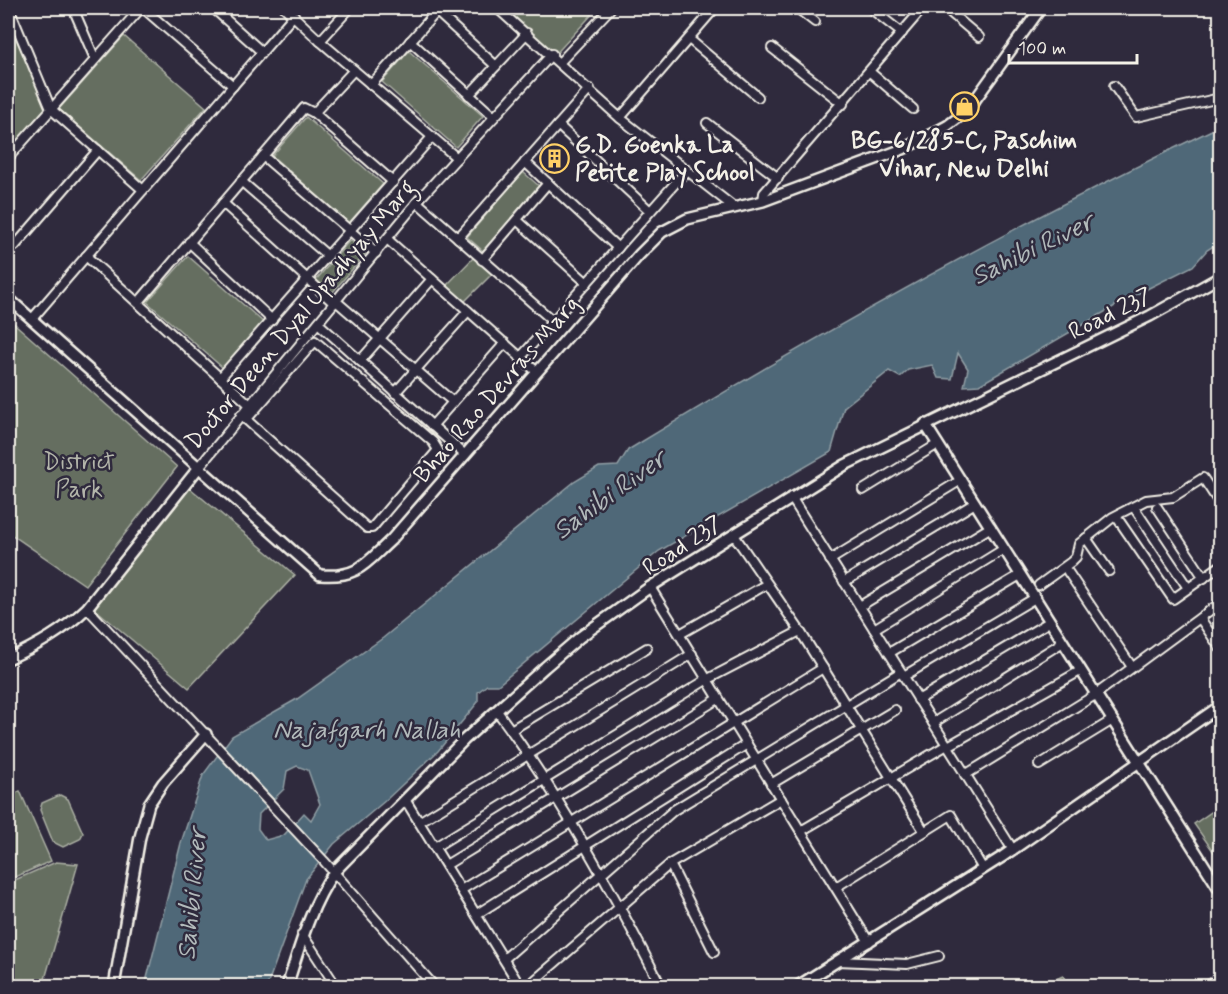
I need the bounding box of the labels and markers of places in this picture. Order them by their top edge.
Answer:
shop icon: BG-6/285-C, Paschim Vihar, New Delhi [948,91,980,123]
place label: BG-6/285-C, Paschim Vihar, New Delhi [851,126,1077,185]
place label: G.D. Goenka La Petite Play School [575,130,755,189]
building icon: G.D. Goenka La Petite Play School [538,142,570,174]

